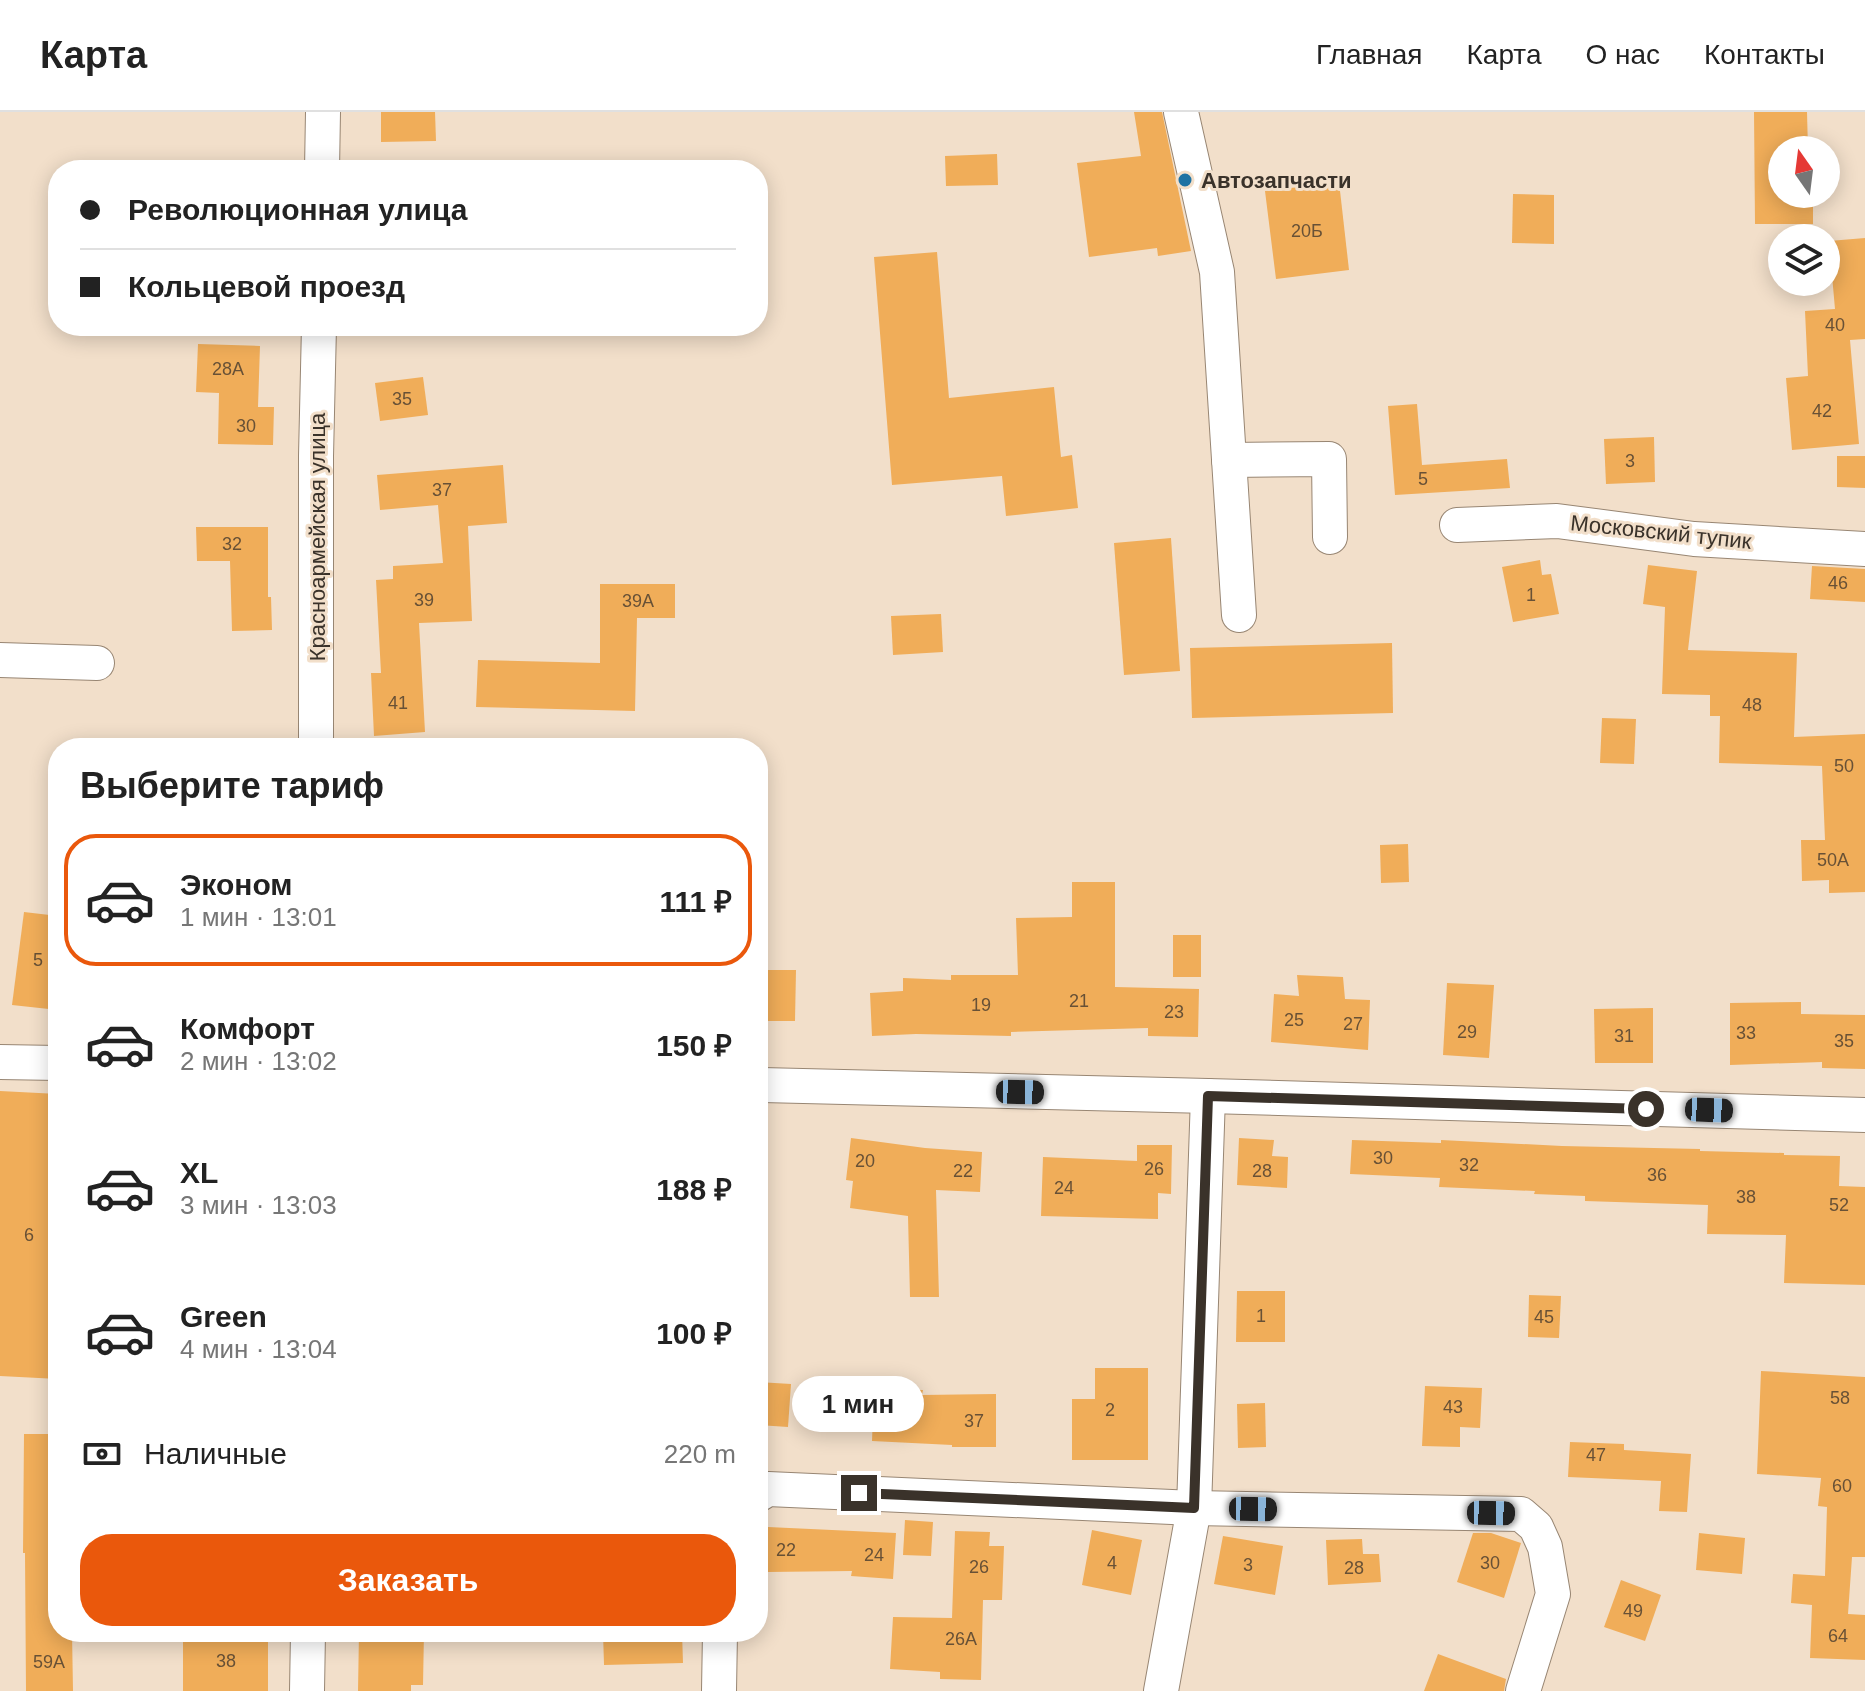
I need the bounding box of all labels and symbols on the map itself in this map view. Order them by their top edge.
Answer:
north arrow [1768,136,1840,208]
place label: Автозапчасти [1201,168,1351,193]
marker: Автозапчасти [1176,171,1194,189]
house number: 20Б [1291,221,1323,241]
house number: 40 [1825,315,1845,335]
house number: 28А [212,359,244,379]
house number: 35 [392,389,412,409]
house number: 42 [1812,401,1832,421]
street label: Красноармейская улица [305,412,330,661]
house number: 30 [236,416,256,436]
house number: 3 [1625,451,1635,471]
house number: 5 [1418,469,1428,489]
house number: 37 [432,480,452,500]
street label: Московский тупик [1569,510,1753,554]
house number: 32 [222,534,242,554]
house number: 46 [1828,573,1848,593]
house number: 1 [1526,585,1536,605]
house number: 39 [414,590,434,610]
house number: 39А [622,591,654,611]
house number: 41 [388,693,408,713]
house number: 48 [1742,695,1762,715]
house number: 50 [1834,756,1854,776]
house number: 50А [1817,850,1849,870]
house number: 5 [33,950,43,970]
house number: 21 [1069,991,1089,1011]
house number: 19 [971,995,991,1015]
house number: 23 [1164,1002,1184,1022]
house number: 25 [1284,1010,1304,1030]
house number: 27 [1343,1014,1363,1034]
house number: 29 [1457,1022,1477,1042]
house number: 33 [1736,1023,1756,1043]
house number: 31 [1614,1026,1634,1046]
house number: 35 [1834,1031,1854,1051]
car [996,1080,1044,1104]
route start [1628,1091,1664,1127]
car [1685,1097,1733,1123]
house number: 30 [1373,1148,1393,1168]
house number: 20 [855,1151,875,1171]
house number: 32 [1459,1155,1479,1175]
house number: 26 [1144,1159,1164,1179]
house number: 22 [953,1161,973,1181]
house number: 28 [1252,1161,1272,1181]
house number: 36 [1647,1165,1667,1185]
house number: 24 [1054,1178,1074,1198]
house number: 38 [1736,1187,1756,1207]
house number: 52 [1829,1195,1849,1215]
house number: 6 [24,1225,34,1245]
house number: 1 [1256,1306,1266,1326]
house number: 45 [1534,1307,1554,1327]
callout: 1 мин [793,1377,925,1433]
house number: 58 [1830,1388,1850,1408]
house number: 43 [1443,1397,1463,1417]
house number: 2 [1105,1400,1115,1420]
house number: 37 [964,1411,984,1431]
house number: 47 [1586,1445,1606,1465]
route end [841,1475,877,1511]
house number: 60 [1832,1476,1852,1496]
car [1229,1497,1277,1521]
car [1467,1501,1515,1525]
house number: 22 [776,1540,796,1560]
house number: 24 [864,1545,884,1565]
house number: 4 [1107,1553,1117,1573]
house number: 30 [1480,1553,1500,1573]
house number: 3 [1243,1555,1253,1575]
house number: 26 [969,1557,989,1577]
house number: 28 [1344,1558,1364,1578]
house number: 49 [1623,1601,1643,1621]
house number: 64 [1828,1626,1848,1646]
house number: 26А [945,1629,977,1649]
house number: 38 [216,1651,236,1671]
house number: 59А [33,1652,65,1672]

